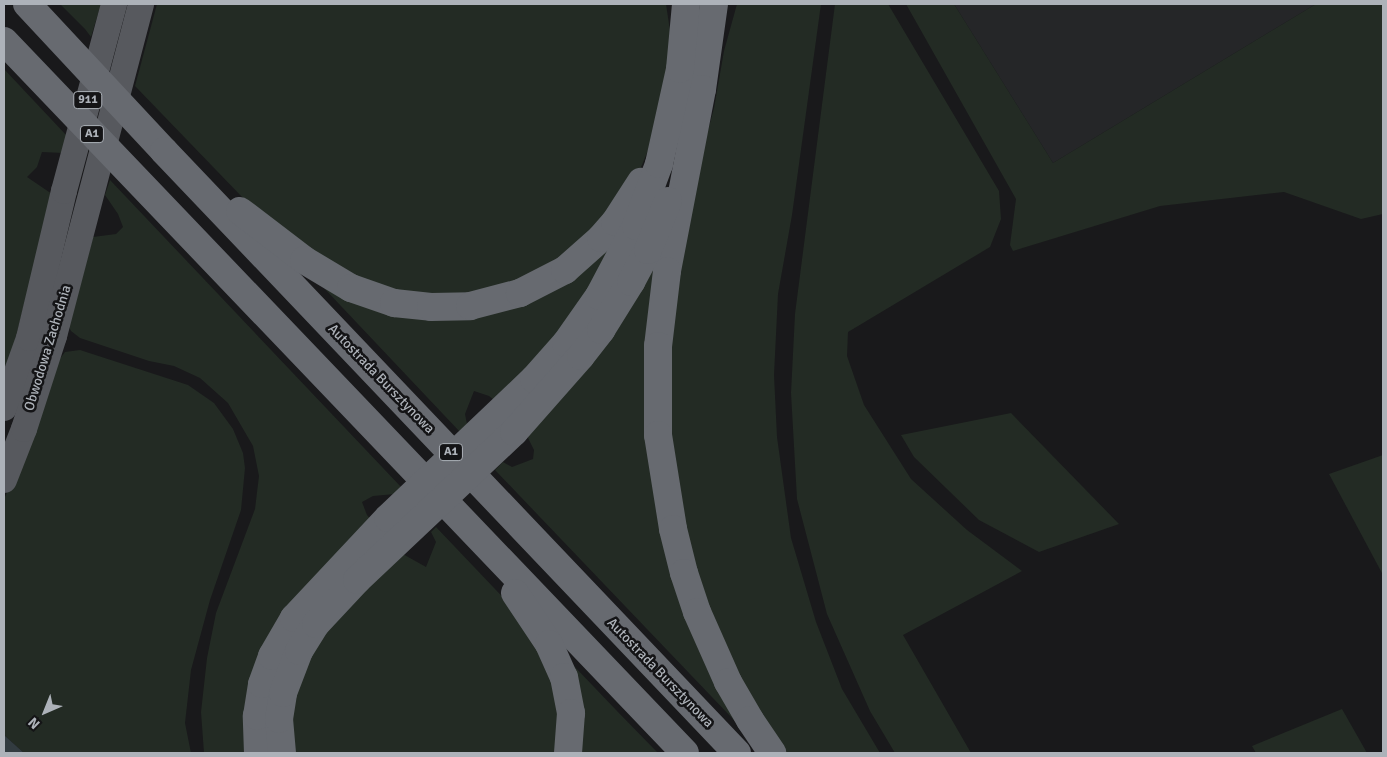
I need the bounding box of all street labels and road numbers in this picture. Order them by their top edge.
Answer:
road number: 911 [73,90,103,110]
road number: A1 [80,125,104,144]
street label: Obwodowa Zachodnia [21,283,75,413]
street label: Autostrada Bursztynowa [324,321,438,437]
road number: A1 [438,442,464,462]
street label: Autostrada Bursztynowa [603,615,717,731]

